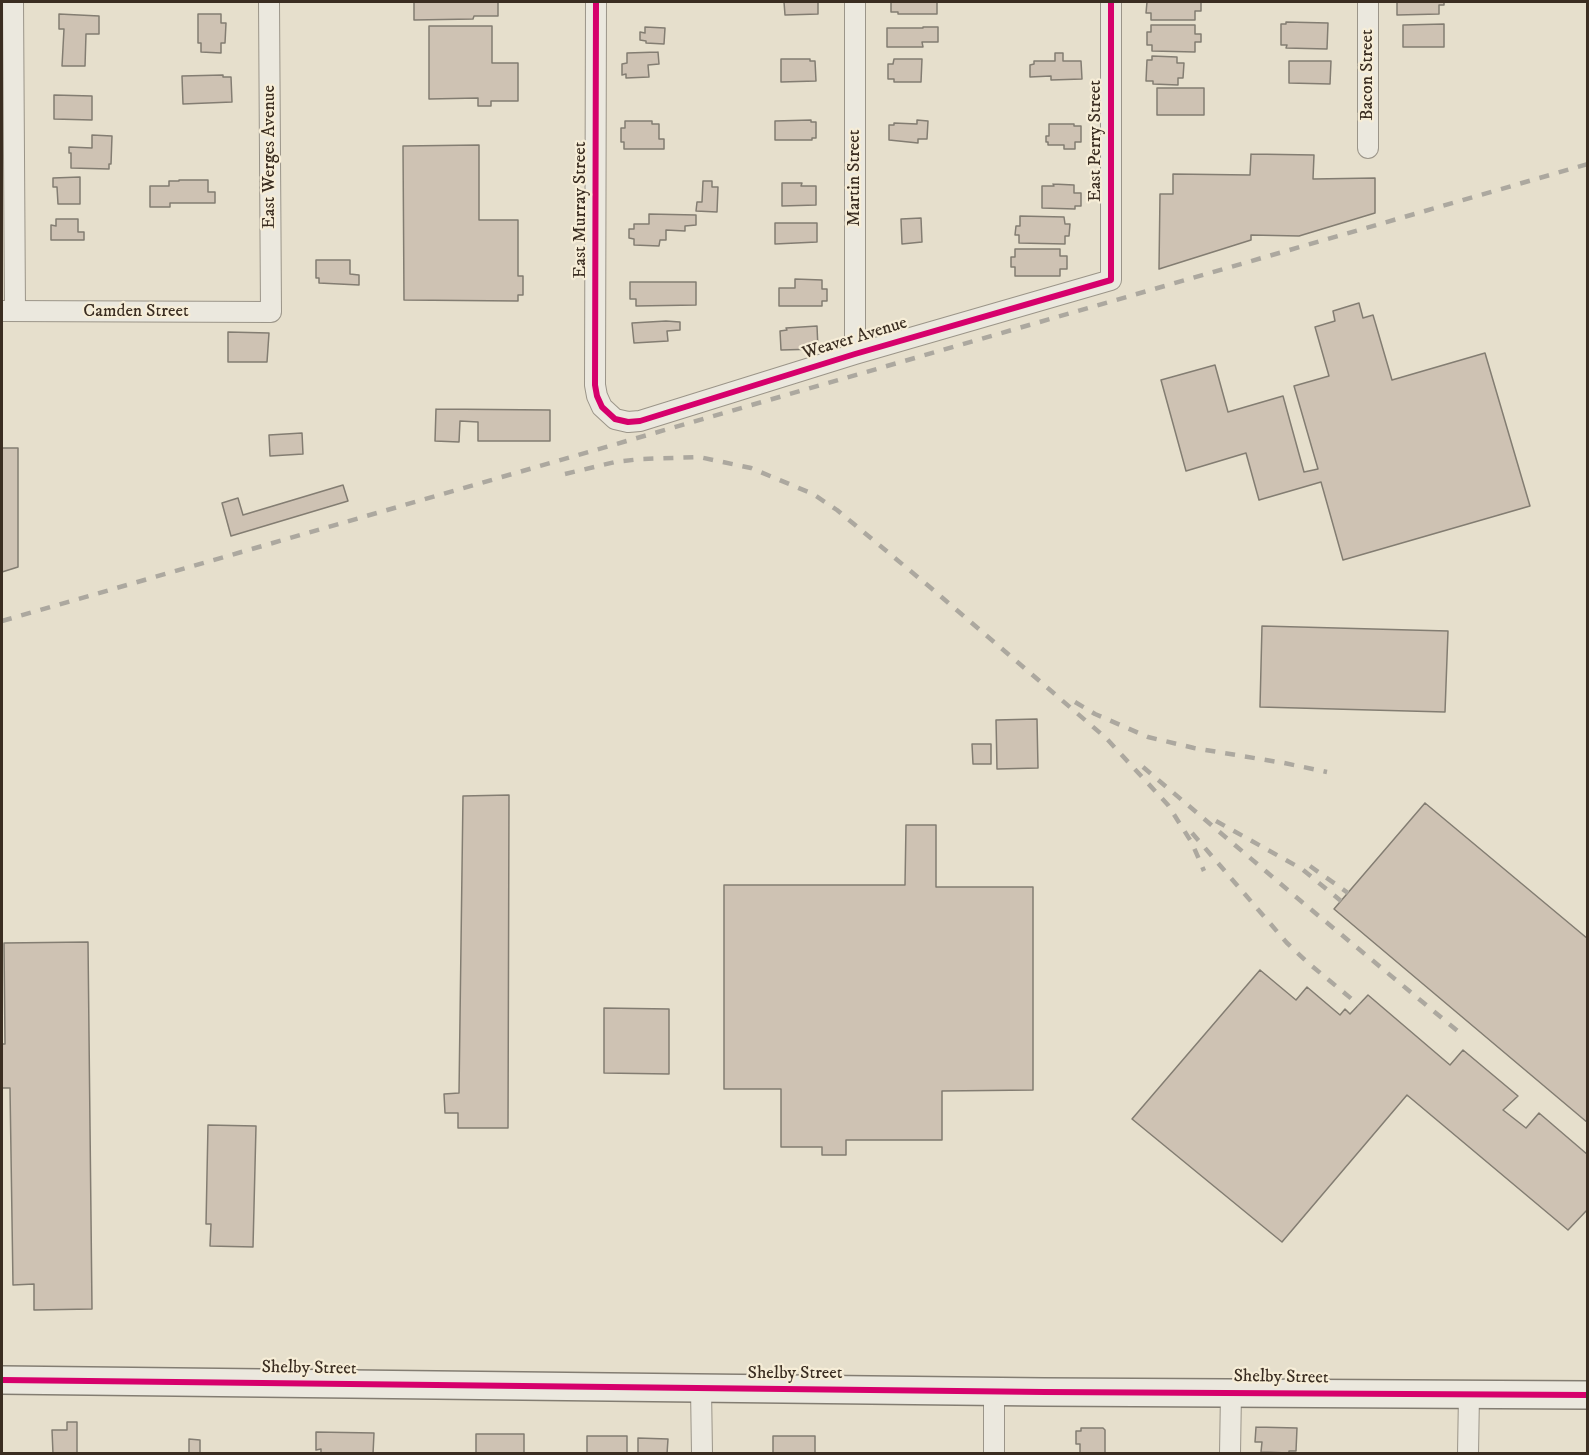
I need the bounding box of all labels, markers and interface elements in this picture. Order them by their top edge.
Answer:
street label: Bacon Street [1357,29,1379,121]
street label: East Perry Street [1085,80,1107,202]
street label: East Werges Avenue [259,85,281,229]
street label: Martin Street [844,129,866,227]
street label: East Murray Street [570,142,592,278]
street label: Camden Street [83,301,189,323]
street label: Weaver Avenue [800,313,910,365]
street label: Shelby Street [261,1357,357,1381]
street label: Shelby Street [747,1363,843,1385]
street label: Shelby Street [1233,1366,1329,1390]

